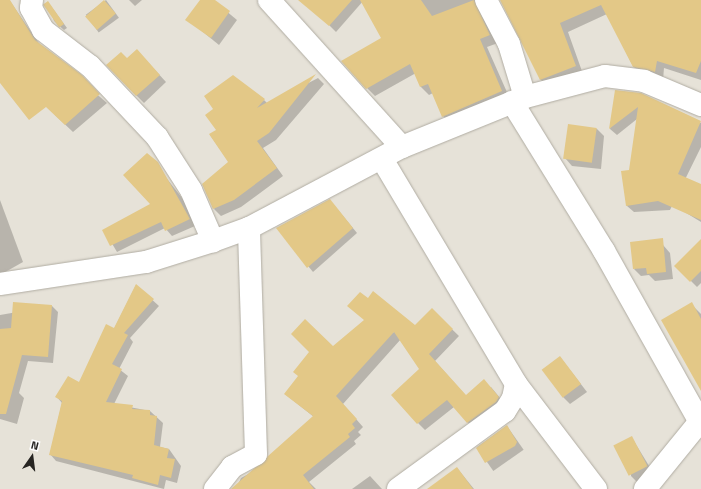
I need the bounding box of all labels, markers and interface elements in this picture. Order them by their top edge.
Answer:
north arrow [12,437,52,477]
text: N [29,437,41,454]

